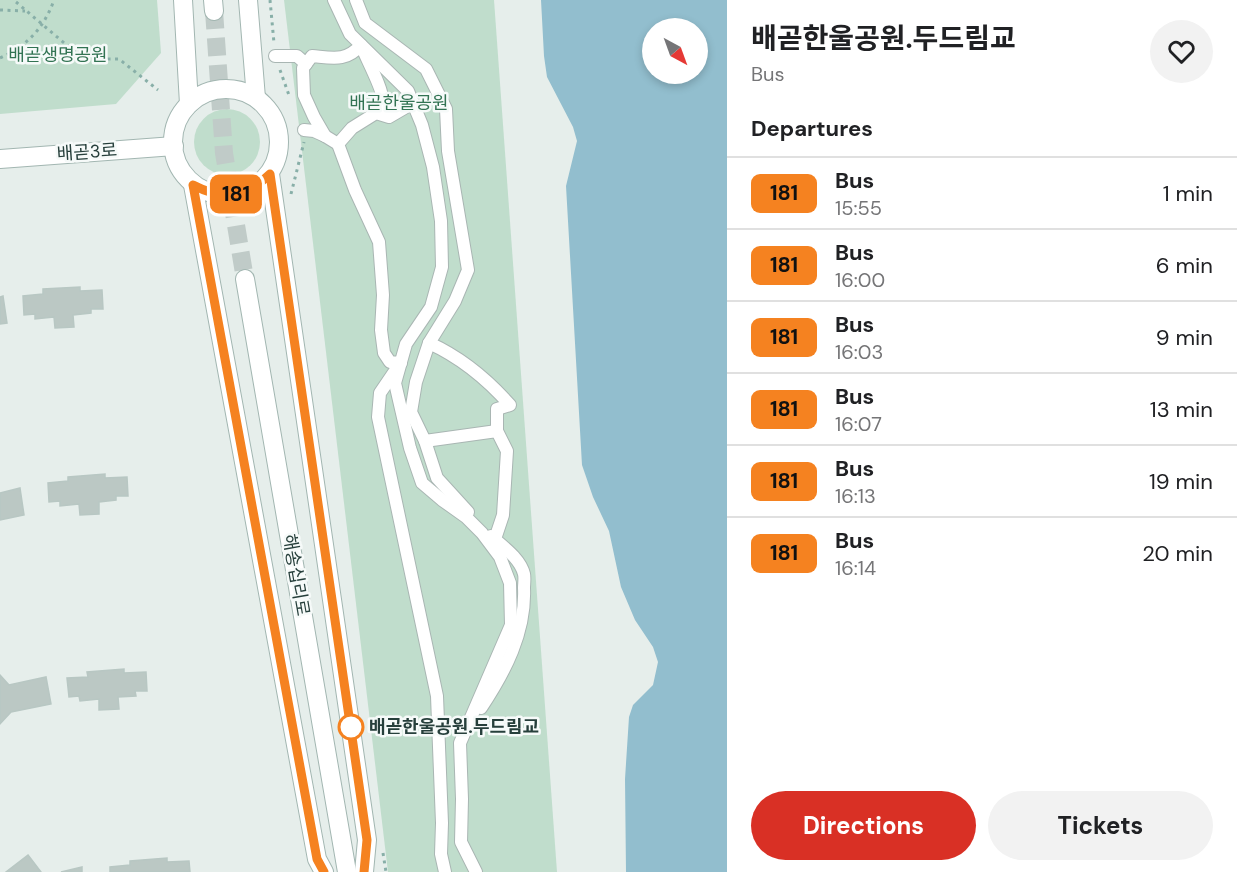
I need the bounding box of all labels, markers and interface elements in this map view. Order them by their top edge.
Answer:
north arrow [642,18,708,84]
map controls [642,18,708,84]
text: 배곧한울공원.두드림교 [751,20,1016,57]
button: heart [1150,20,1213,83]
park label: 배곧생명공원 [8,43,108,67]
text: Bus [751,61,785,87]
park label: 배곧한울공원 [349,91,449,115]
text: Departures [751,114,873,143]
street label: 배곧3로 [56,138,118,166]
text: Bus [835,166,874,195]
line badge: 181 [202,174,270,214]
text: 181 [770,179,798,207]
text: 1 min [1163,179,1213,208]
text: 181 [222,180,250,208]
text: 15:55 [835,195,882,221]
text: Bus [835,238,874,267]
text: 181 [770,251,798,279]
text: 6 min [1156,251,1213,280]
text: 16:00 [835,267,885,293]
text: Bus [835,310,874,339]
text: 181 [770,323,798,351]
text: 9 min [1156,323,1213,352]
text: 16:03 [835,339,883,365]
text: Bus [835,382,874,411]
text: 181 [770,395,798,423]
text: 13 min [1150,395,1213,424]
text: 16:07 [835,411,882,437]
text: Bus [835,454,874,483]
text: 181 [770,467,798,495]
text: 19 min [1149,467,1213,496]
text: 16:13 [835,483,876,509]
text: Bus [835,526,874,555]
street label: 해송십리로 [277,532,315,618]
text: 181 [770,539,798,567]
text: 20 min [1142,539,1213,568]
text: 16:14 [835,555,876,581]
marker: 배곧한울공원.두드림교 [338,714,364,740]
place label: 배곧한울공원.두드림교 [369,715,539,739]
button: Directions [751,791,976,860]
button: Tickets [988,791,1213,860]

